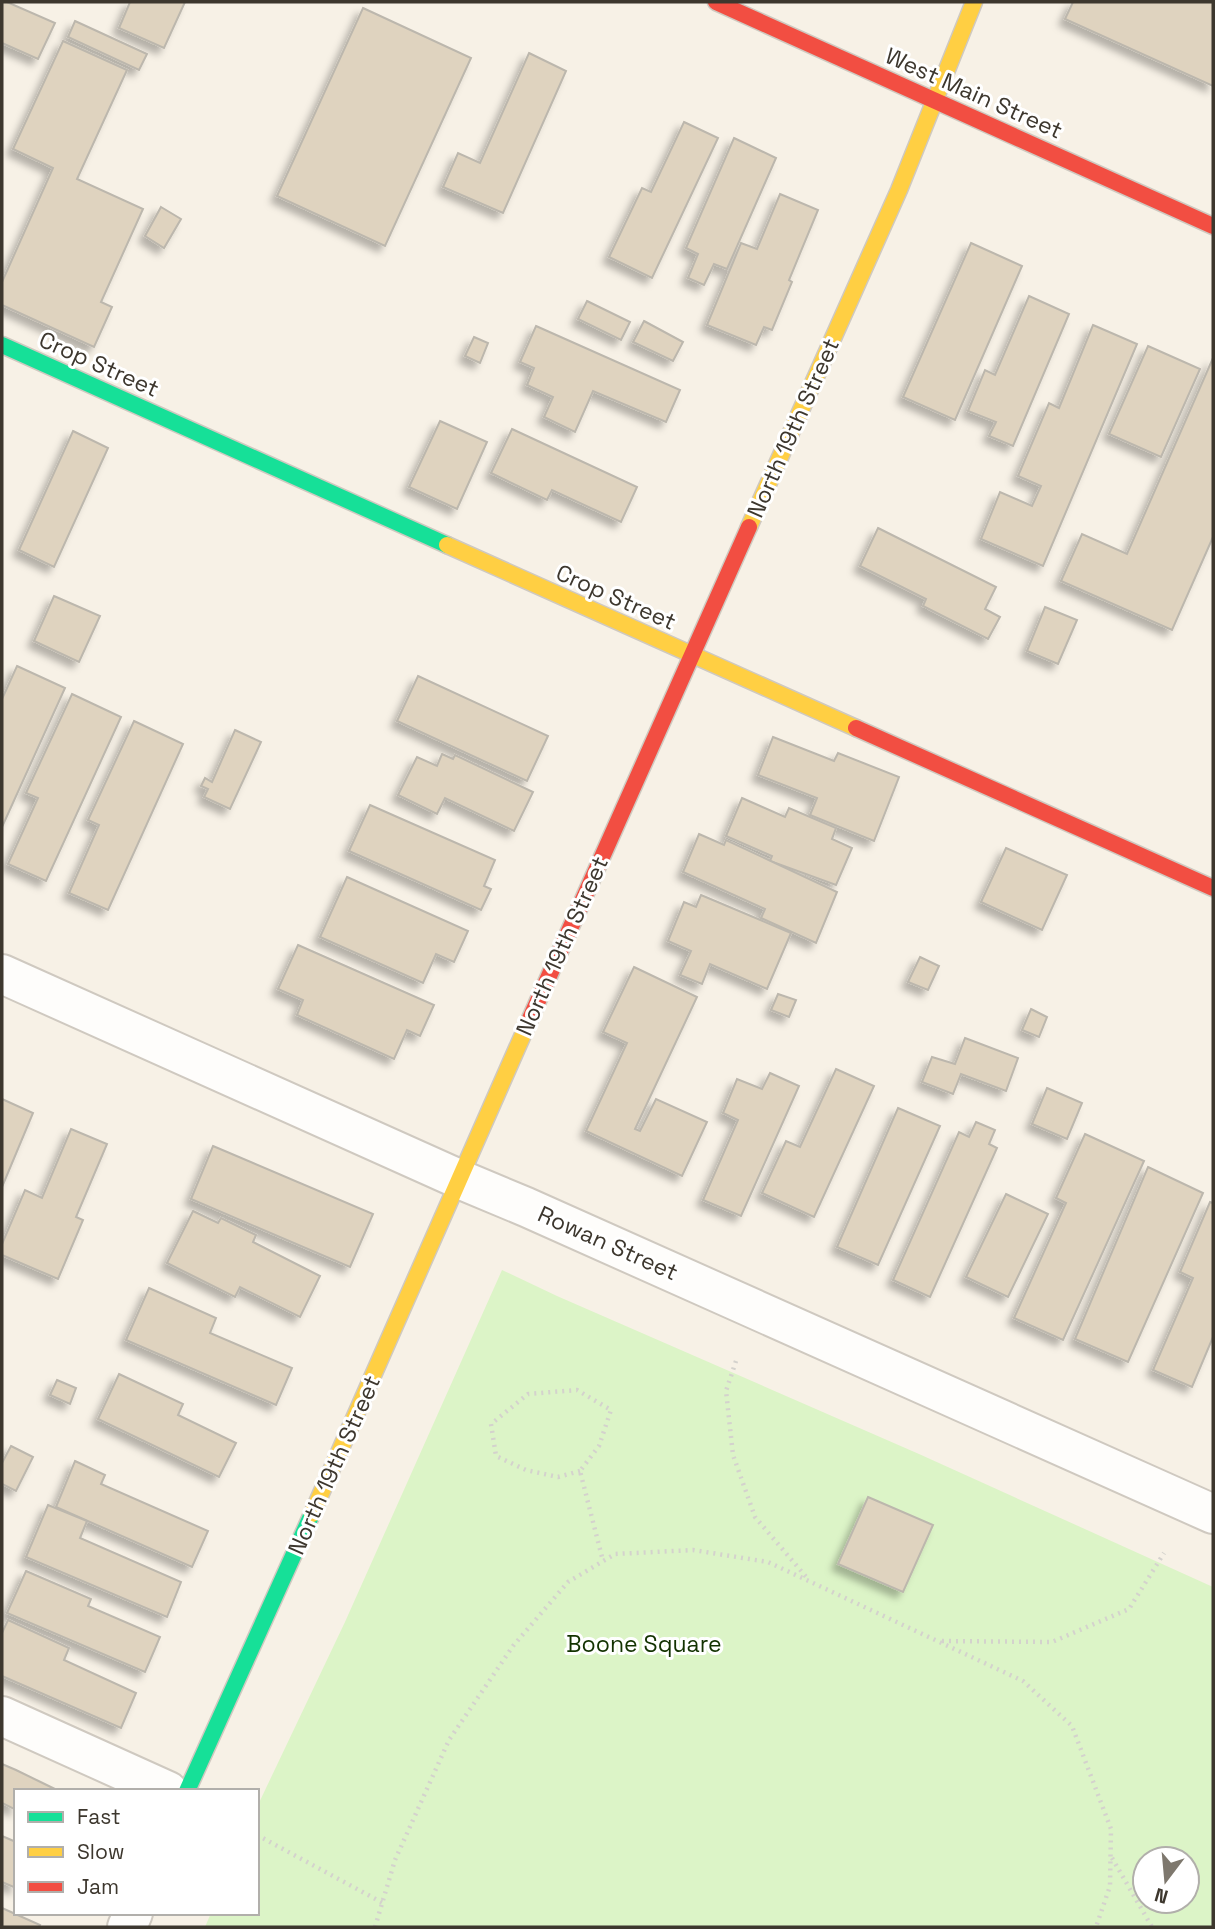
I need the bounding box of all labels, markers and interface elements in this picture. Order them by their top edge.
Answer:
street label: West Main Street [881,40,1067,146]
street label: Crop Street [34,324,164,404]
street label: North 19th Street [740,334,846,522]
street label: Crop Street [551,557,681,637]
street label: North 19th Street [509,852,615,1040]
street label: Rowan Street [533,1199,683,1287]
street label: North 19th Street [281,1371,387,1559]
park label: Boone Square [566,1629,722,1659]
legend [14,1789,259,1915]
text: Fast [77,1803,121,1830]
text: Slow [77,1838,125,1865]
north arrow [1131,1845,1201,1915]
text: Jam [77,1873,119,1900]
text: N [1152,1882,1171,1910]

